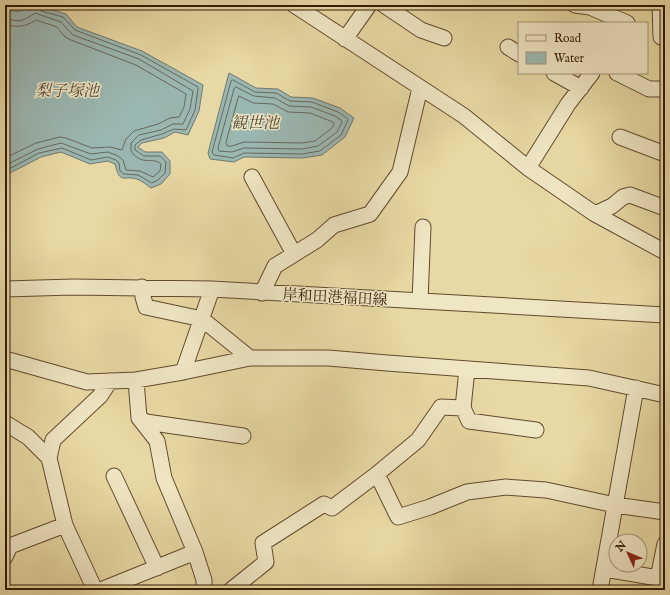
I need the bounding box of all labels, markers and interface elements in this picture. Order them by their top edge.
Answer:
legend [518,22,648,74]
text: Road [554,31,582,46]
text: Water [554,51,585,66]
water label: 梨子塚池 [35,82,101,102]
water label: 観世池 [231,114,281,134]
street label: 岸和田港福田線 [282,285,388,310]
north arrow [608,533,648,573]
text: N [612,538,630,556]

